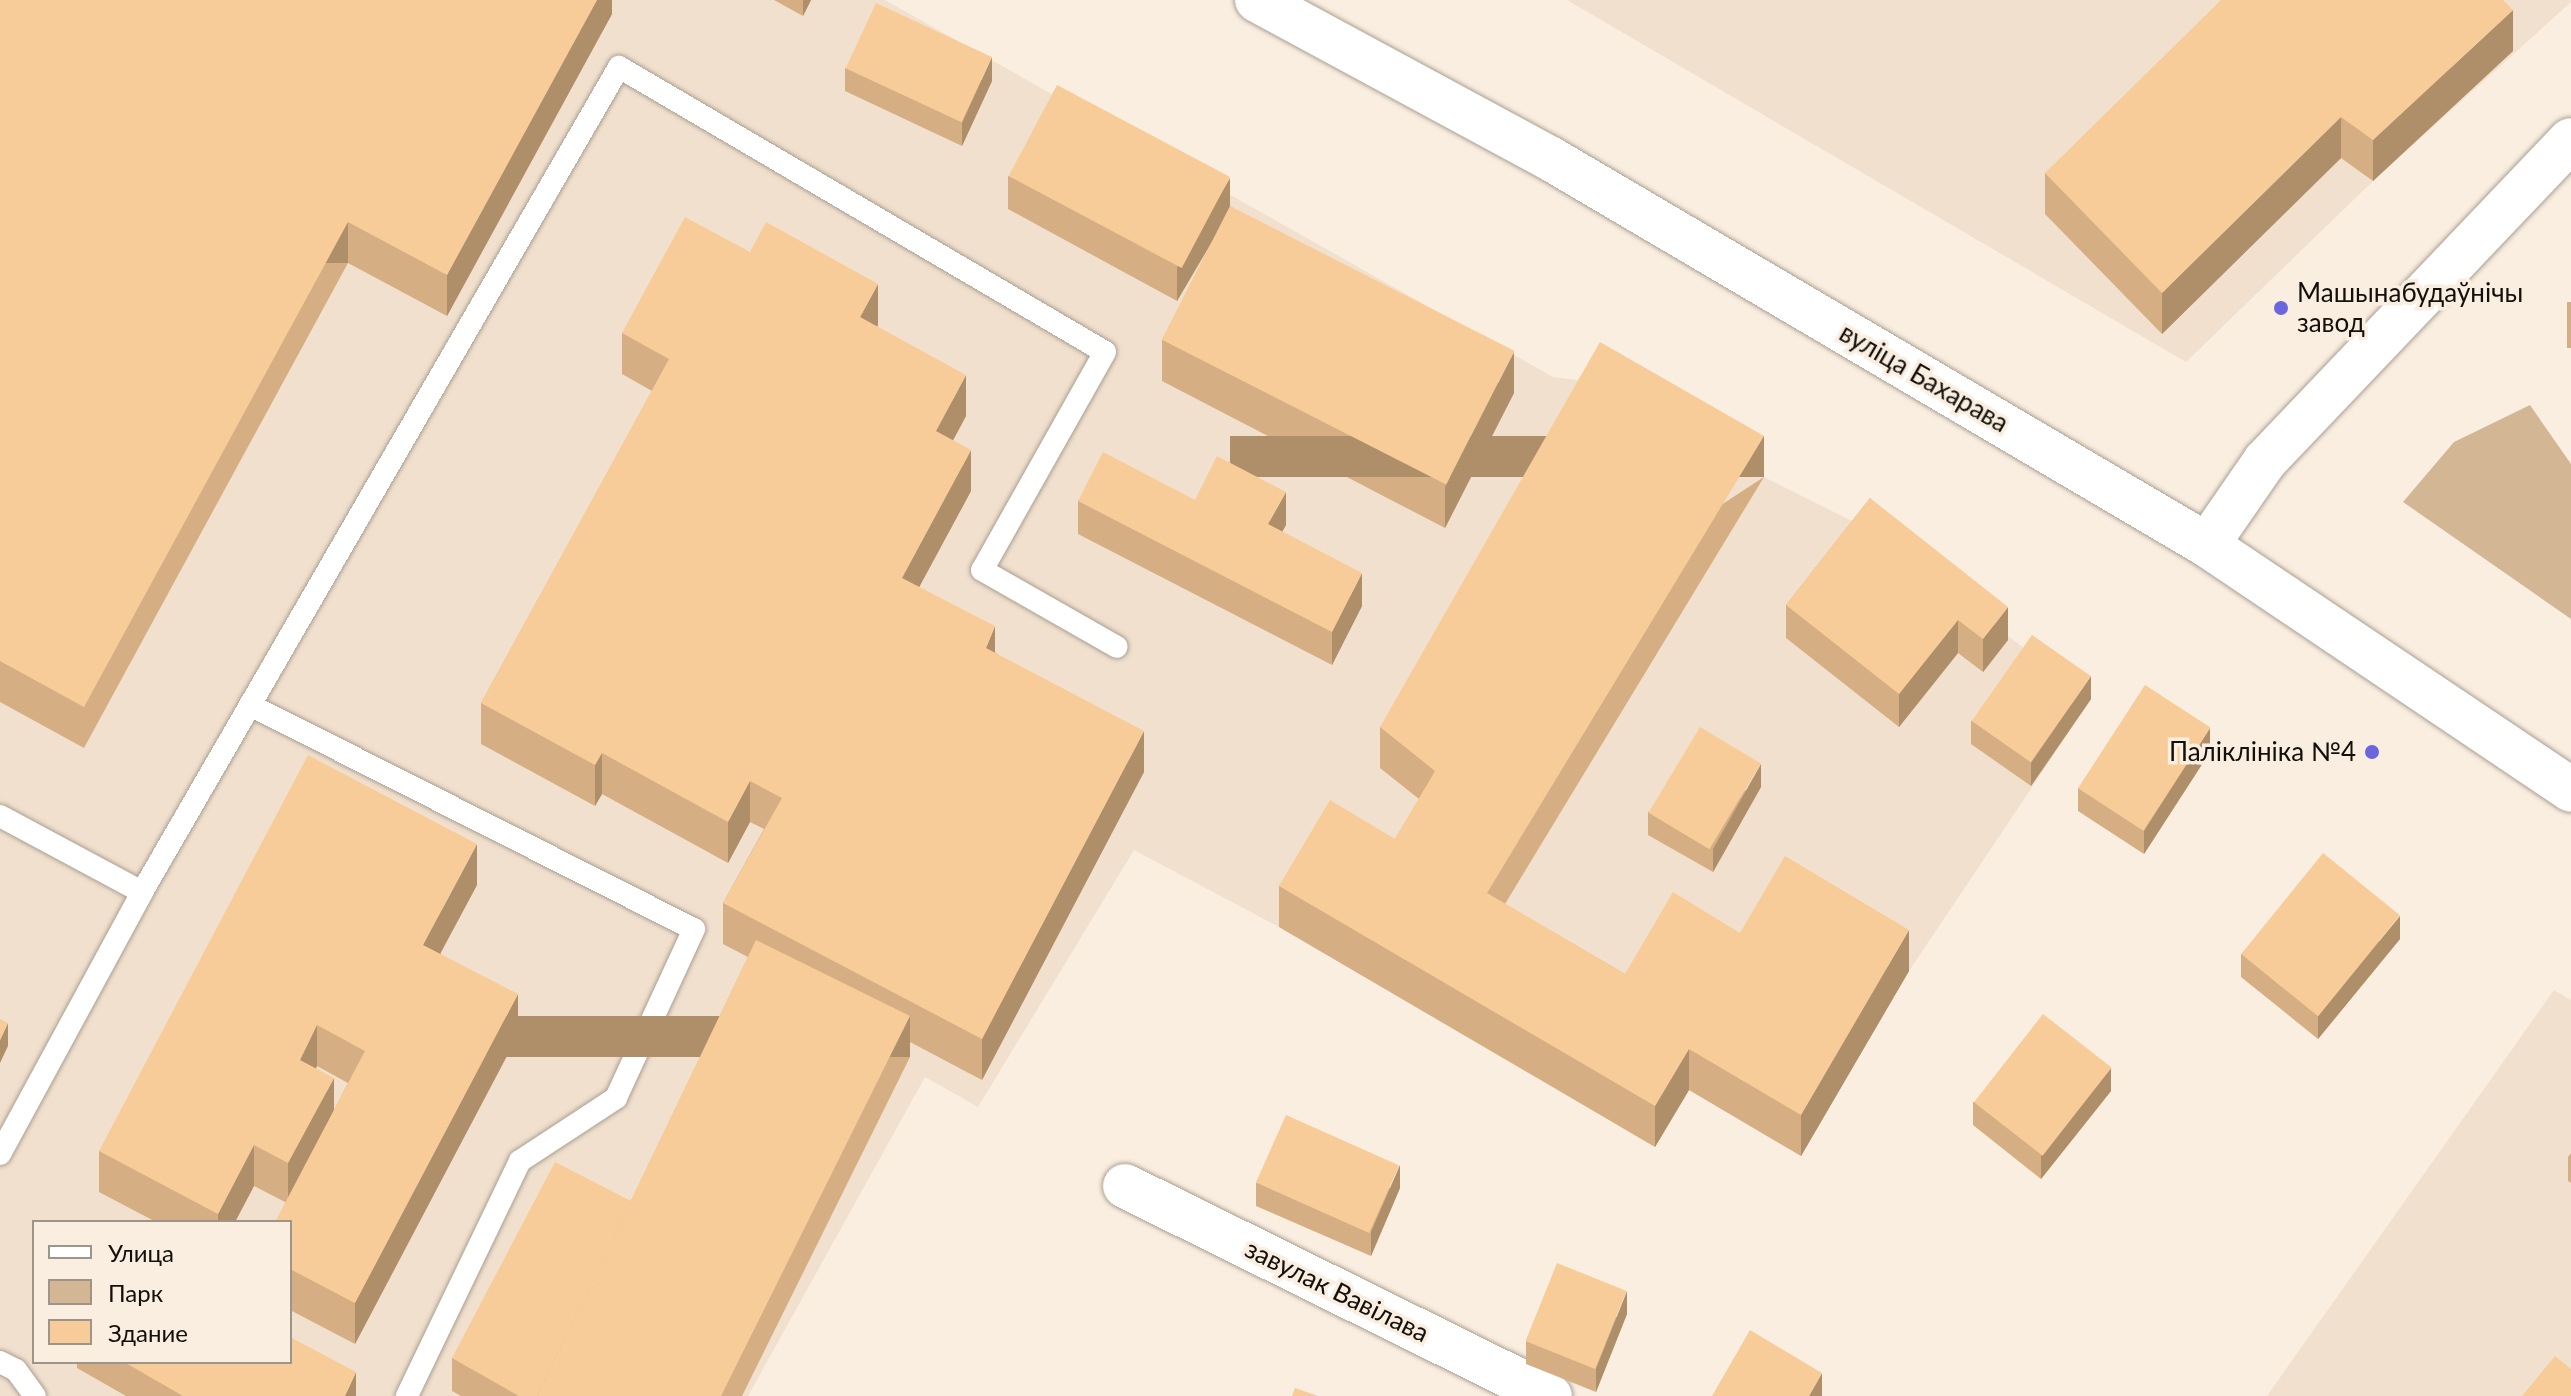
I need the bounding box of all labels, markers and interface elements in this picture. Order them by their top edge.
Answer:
place label: Машынабудаўнічы завод [2297,277,2523,338]
marker: Машынабудаўнічы завод [2272,299,2290,317]
street label: вуліца Бахарава [1834,317,2014,439]
place label: Паліклініка №4 [2169,736,2356,768]
marker: Паліклініка №4 [2363,743,2381,761]
legend [32,1220,292,1364]
street label: завулак Вавілава [1240,1233,1434,1349]
text: Улица [108,1238,174,1267]
text: Парк [108,1278,163,1307]
text: Здание [108,1318,188,1347]

